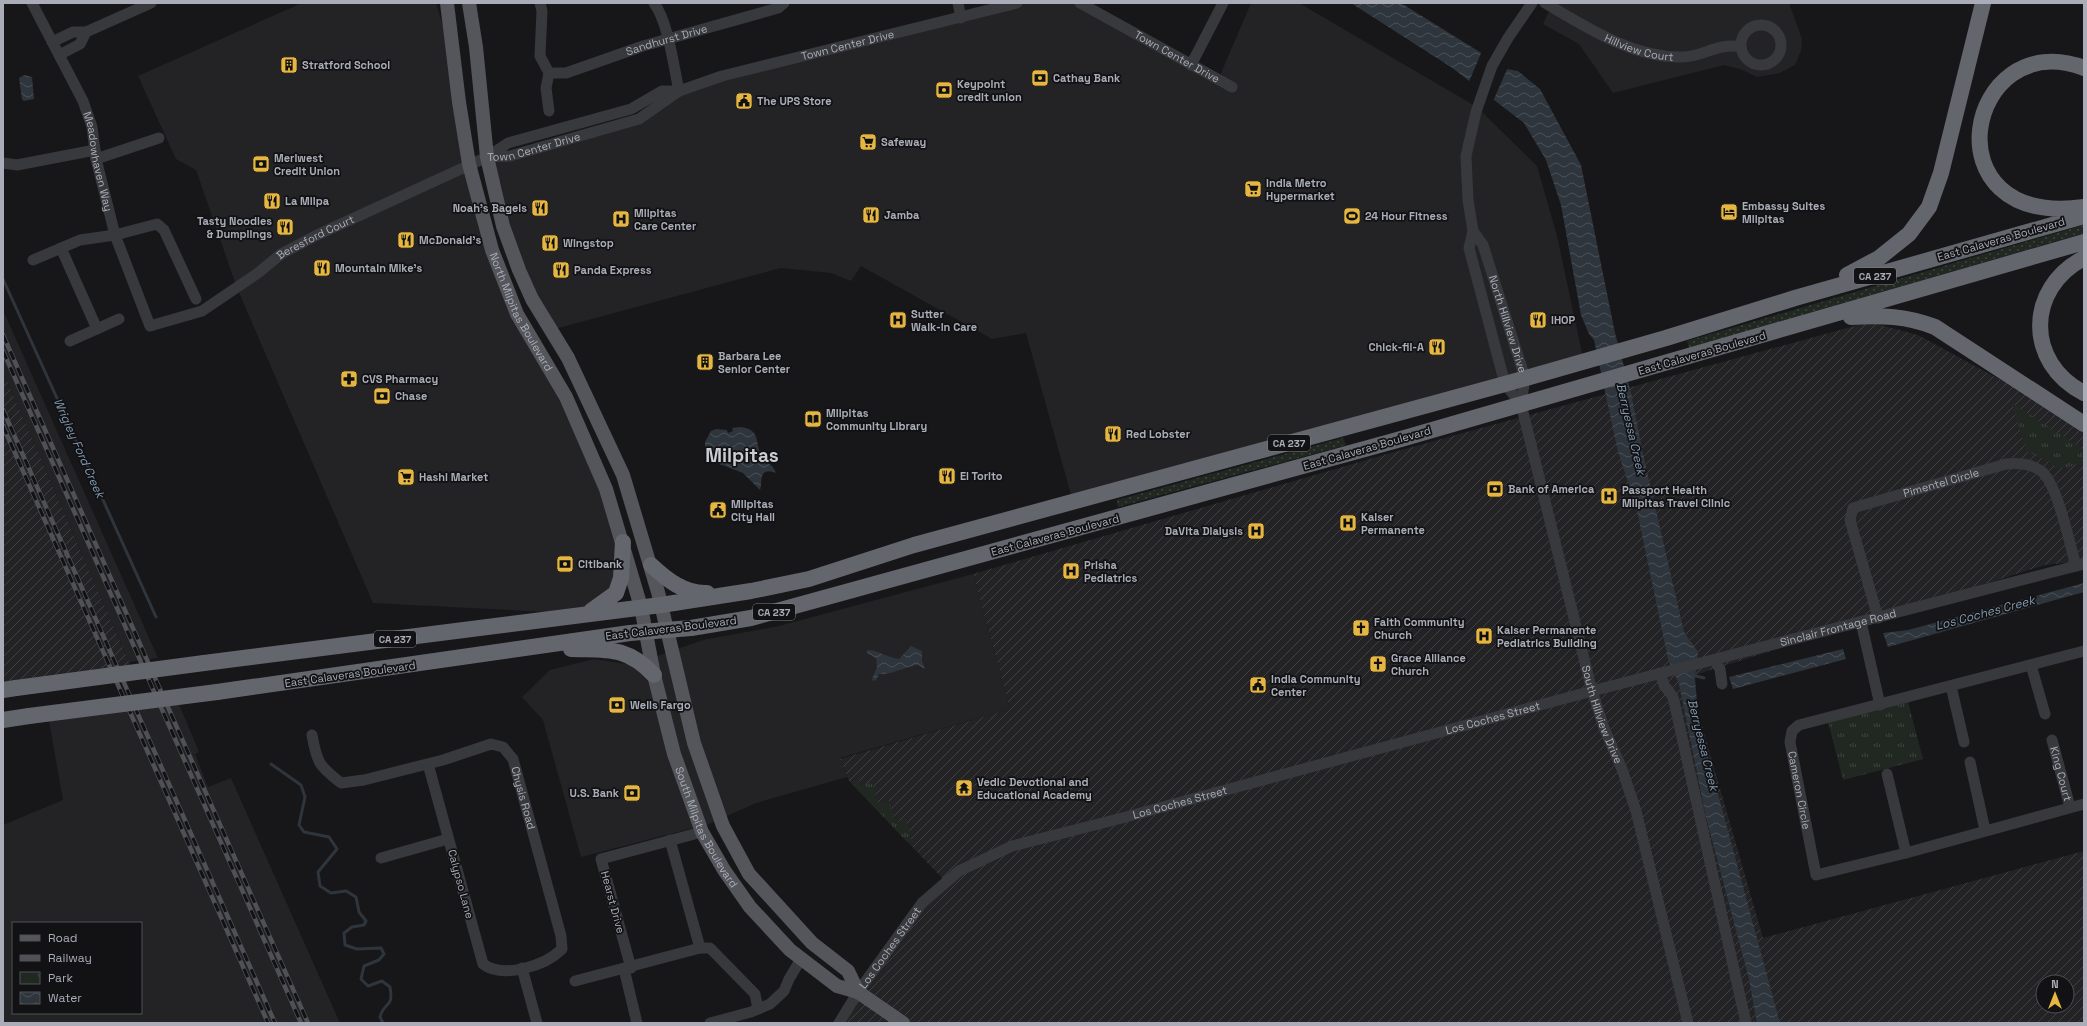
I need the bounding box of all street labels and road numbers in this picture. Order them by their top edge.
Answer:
street label: Sandhurst Drive [624,21,709,58]
street label: Town Center Drive [800,27,896,63]
street label: Town Center Drive [1132,27,1222,86]
street label: Hillview Court [1602,31,1674,64]
street label: Meadowhaven Way [80,110,116,213]
street label: Town Center Drive [487,129,582,164]
street label: Beresford Court [273,212,356,262]
street label: East Calaveras Boulevard [1936,214,2066,264]
street label: North Milpitas Boulevard [487,250,556,374]
road number: CA 237 [1854,268,1896,284]
street label: North Hillview Drive [1486,274,1530,374]
street label: East Calaveras Boulevard [1637,328,1767,378]
street label: East Calaveras Boulevard [1302,423,1432,473]
road number: CA 237 [1268,435,1310,451]
street label: Pimentel Circle [1902,465,1981,500]
street label: East Calaveras Boulevard [989,511,1121,559]
road number: CA 237 [753,604,795,620]
street label: Sinclair Frontage Road [1778,606,1898,649]
street label: East Calaveras Boulevard [605,613,737,643]
road number: CA 237 [374,631,416,647]
street label: East Calaveras Boulevard [284,658,416,690]
street label: South Hillview Drive [1579,664,1626,766]
street label: Los Coches Street [1444,698,1542,737]
street label: King Court [2047,745,2075,803]
street label: Cameron Circle [1785,750,1814,830]
street label: Chysis Road [508,765,539,831]
street label: South Milpitas Boulevard [672,765,741,890]
street label: Los Coches Street [1131,783,1229,822]
street label: Calypso Lane [445,848,477,920]
street label: Hearst Drive [598,869,628,935]
street label: Los Coches Street [856,904,924,991]

